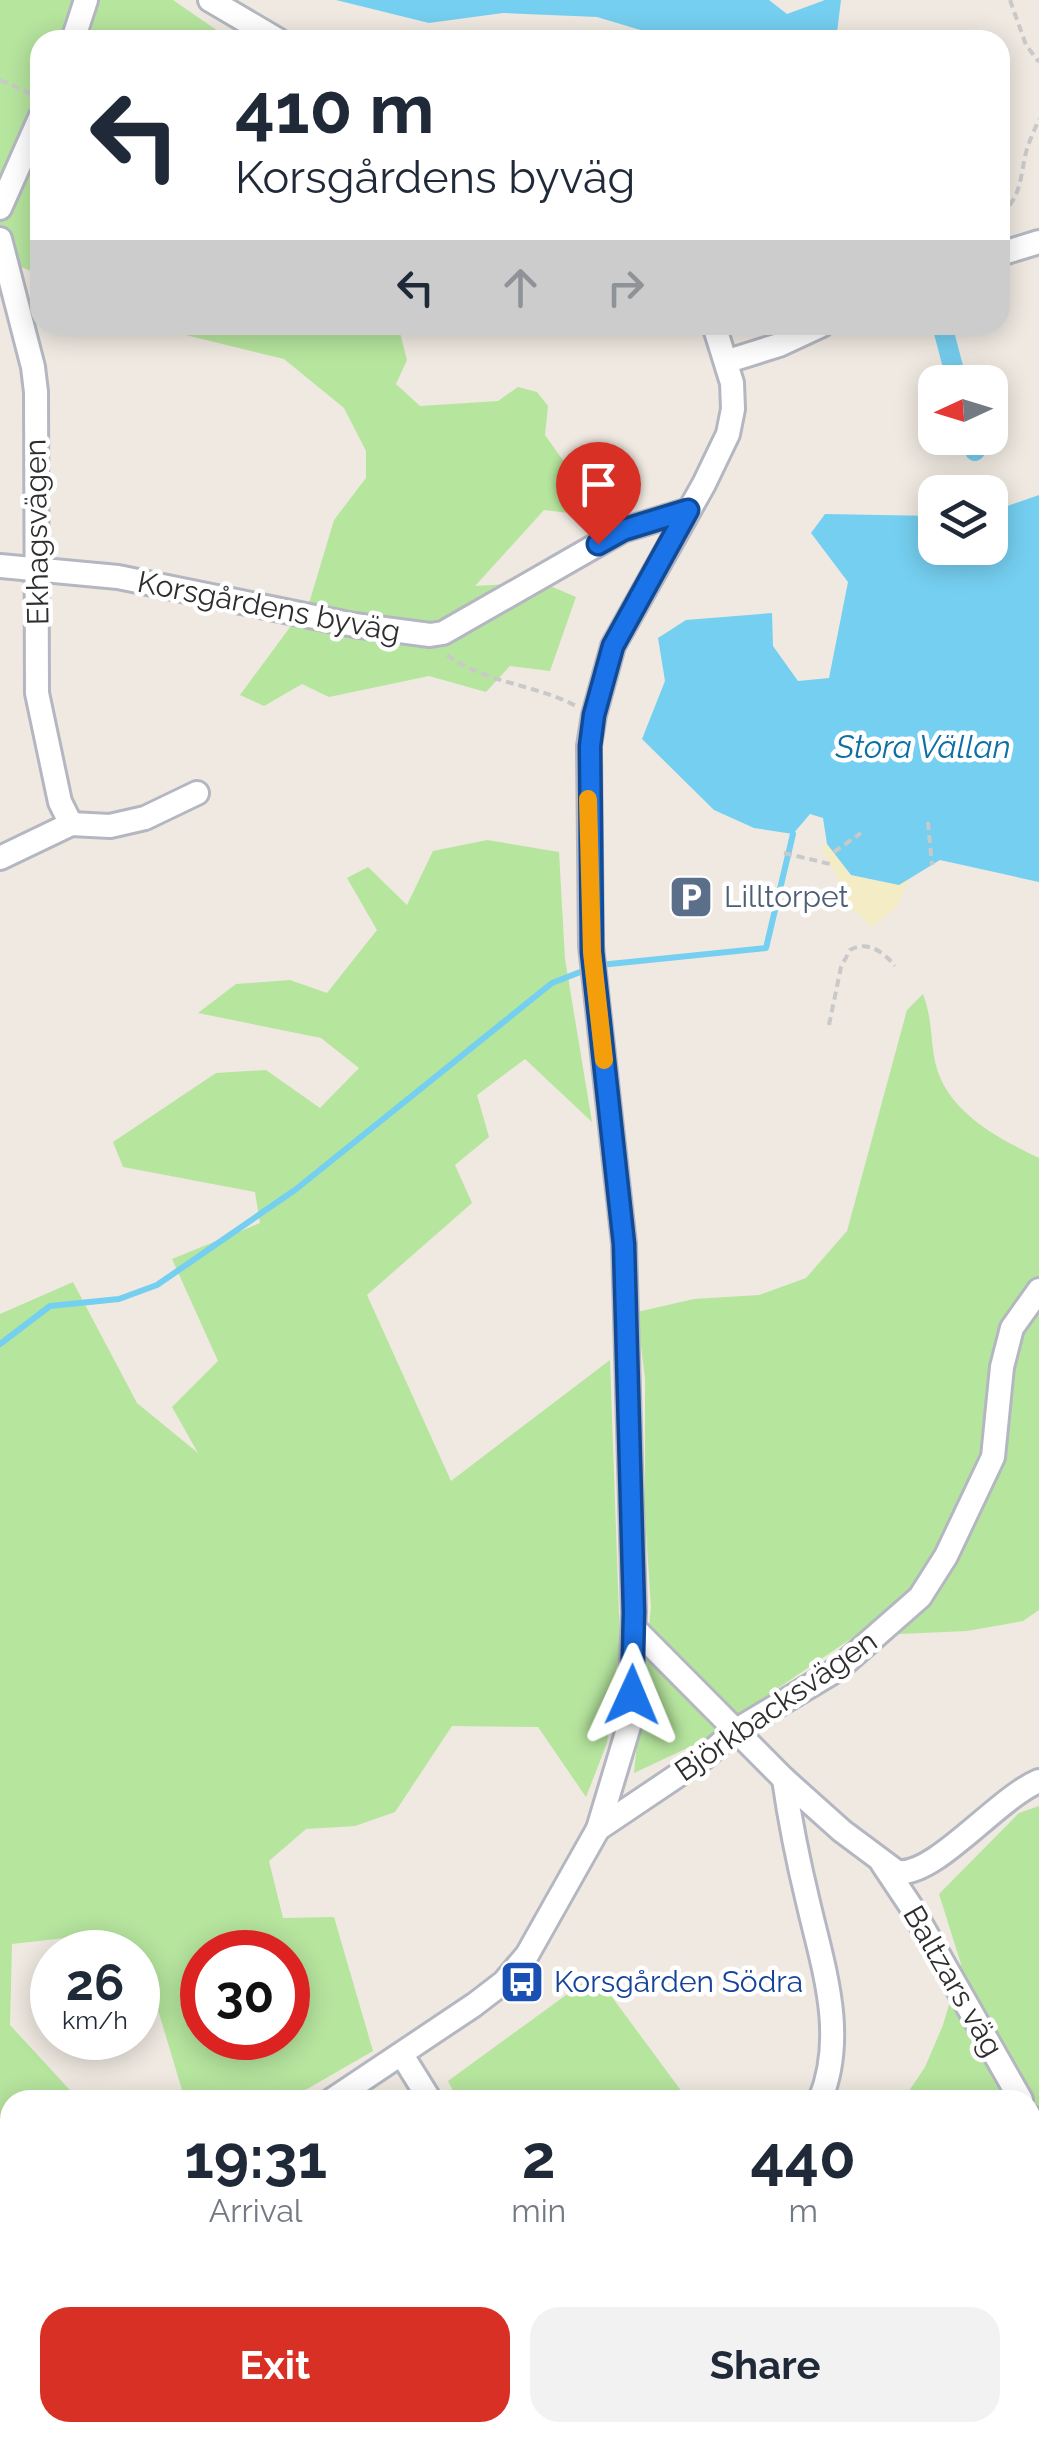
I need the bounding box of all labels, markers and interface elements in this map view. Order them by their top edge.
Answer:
text: 410 m [235,67,435,149]
icon: left [70,70,200,200]
text: Korsgårdens byväg [235,151,635,204]
icon: left [388,260,443,315]
icon: ahead [493,260,548,315]
icon: right [598,260,653,315]
north arrow [918,365,1008,455]
map controls [918,365,1008,565]
street label: Ekhagsvägen [17,439,56,625]
pin [556,442,641,545]
icon: arrive [571,457,626,512]
button: layers [918,475,1008,565]
street label: Korsgårdens byväg [135,564,403,649]
water label: Stora Vällan [834,728,1011,765]
parking icon: Lilltorpet [668,874,714,920]
place label: Lilltorpet [724,879,849,914]
street label: Björkbacksvägen [668,1623,883,1788]
position arrow [580,1643,684,1747]
street label: Baltzars väg [896,1899,1011,2062]
speed limit sign: 30 [180,1930,310,2060]
text: 26 [66,1953,124,2012]
bus stop icon: Korsgården Södra [499,1959,545,2005]
place label: Korsgården Södra [554,1964,803,1999]
text: km/h [62,2005,128,2035]
text: 19:31 [184,2122,327,2192]
text: 2 [522,2122,556,2192]
text: 440 [750,2122,856,2192]
text: Arrival [209,2192,303,2229]
text: min [511,2192,566,2229]
text: m [788,2192,818,2229]
button: Exit [40,2307,510,2422]
button: Share [530,2307,1000,2422]

